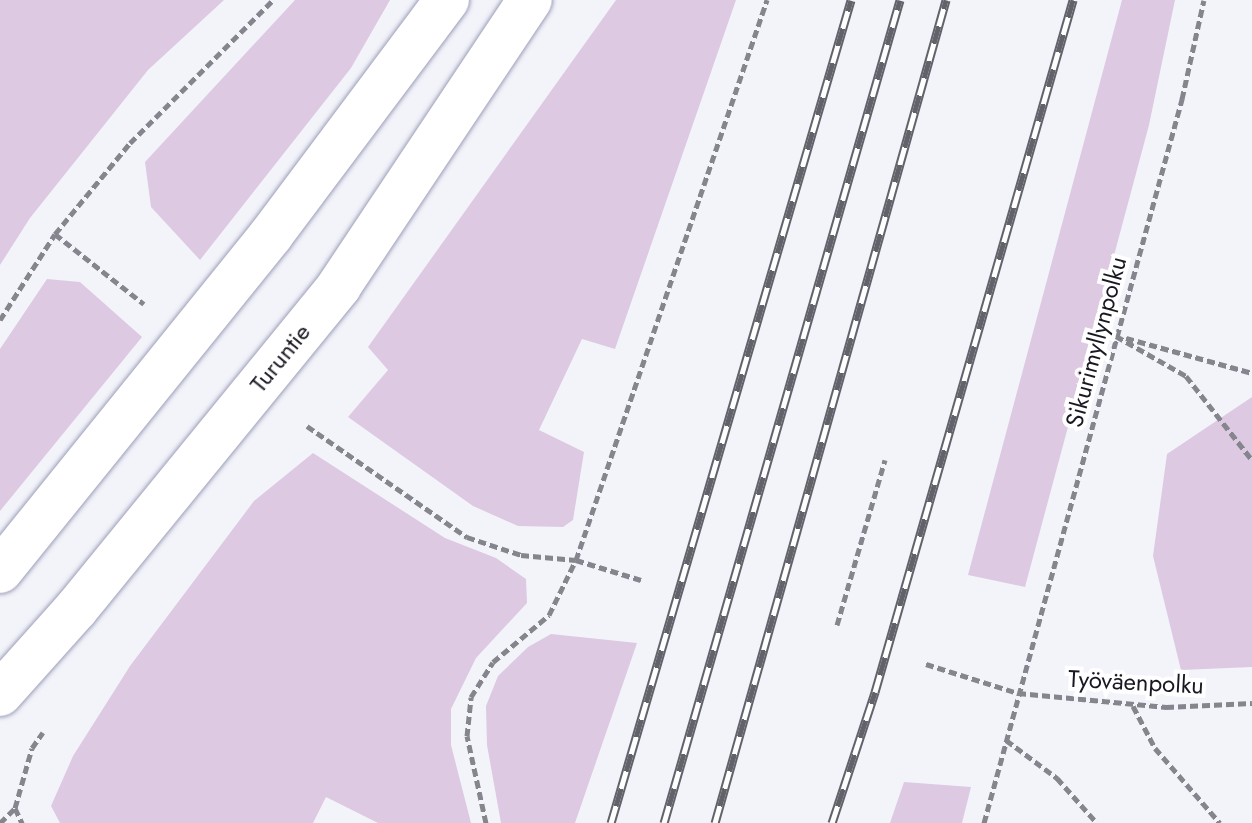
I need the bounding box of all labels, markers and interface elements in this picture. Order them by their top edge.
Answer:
street label: Sikurimyllynpolku [1059,254,1133,430]
street label: Turuntie [244,318,316,398]
street label: Työväenpolku [1067,664,1205,700]

